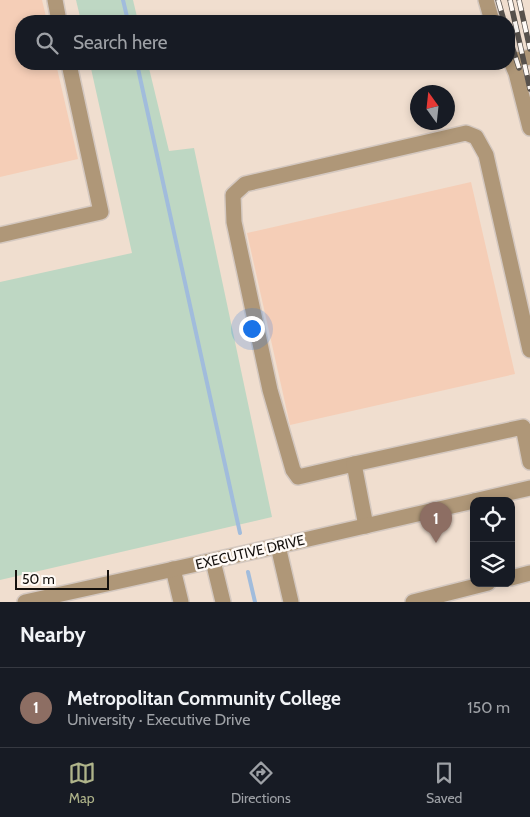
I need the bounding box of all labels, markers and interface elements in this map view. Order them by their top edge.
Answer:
search box [15,15,515,70]
icon: search [33,29,61,57]
text: Search here [73,31,167,54]
north arrow [410,85,455,130]
your location [239,316,265,342]
map controls [470,497,515,587]
button: locate [470,497,515,542]
pin: 1 [420,502,452,543]
street label: EXECUTIVE DRIVE [194,531,307,573]
button: layers [470,542,515,587]
scale bar [15,567,109,590]
text: 50 m [22,570,55,588]
text: Nearby [20,622,86,647]
text: Metropolitan Community College [67,687,341,710]
text: 1 [33,698,39,717]
text: 150 m [467,698,510,717]
text: University · Executive Drive [67,710,250,729]
tab: Map [68,759,96,807]
tab: Directions [231,759,291,807]
tab: Saved [426,759,462,807]

